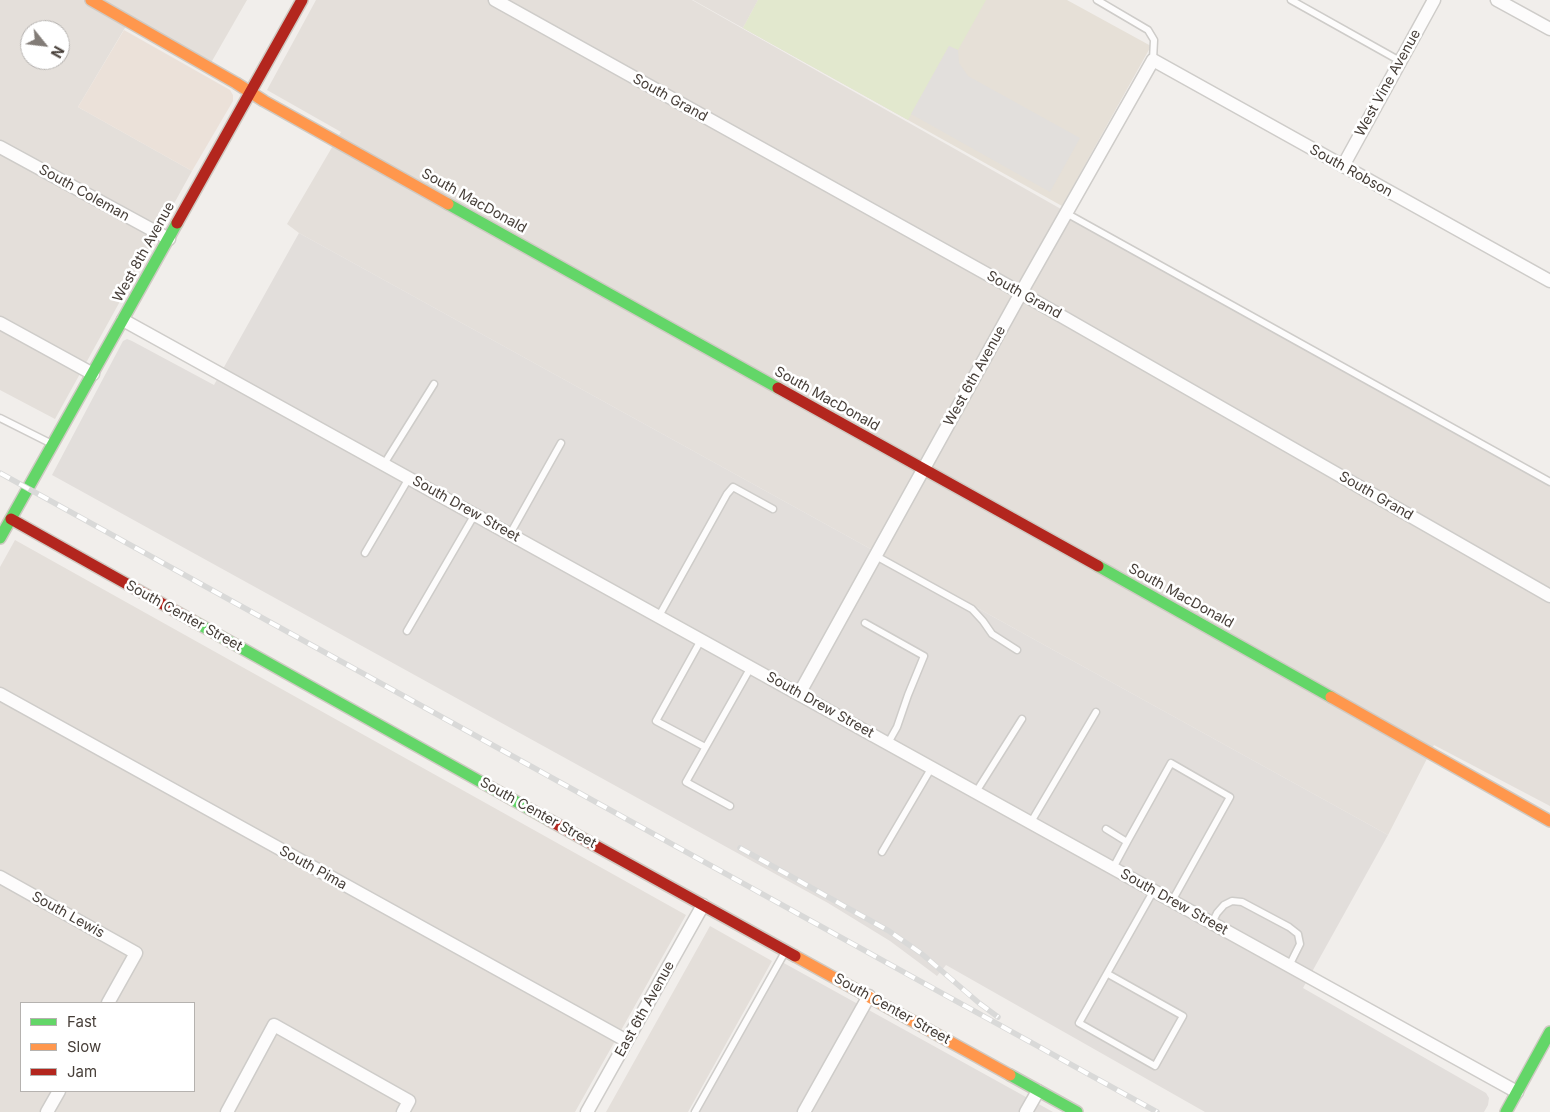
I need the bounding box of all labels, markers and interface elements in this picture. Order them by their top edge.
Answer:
north arrow [20,20,70,70]
street label: West Vine Avenue [1352,27,1424,139]
text: N [48,43,68,61]
street label: South Grand [630,71,710,125]
street label: South Robson [1307,141,1395,201]
street label: South Coleman [36,161,132,225]
street label: South MacDonald [419,165,529,237]
street label: West 8th Avenue [110,199,178,305]
street label: South Grand [984,268,1064,322]
street label: West 6th Avenue [941,323,1009,429]
street label: South MacDonald [772,363,882,435]
street label: South Grand [1336,468,1416,524]
street label: South Drew Street [409,472,523,546]
street label: South MacDonald [1126,560,1236,632]
street label: South Center Street [123,577,245,655]
street label: South Drew Street [763,668,877,742]
street label: South Center Street [477,774,599,852]
street label: South Pima [276,842,350,894]
street label: South Drew Street [1117,865,1231,939]
street label: South Lewis [29,888,107,942]
street label: East 6th Avenue [612,958,678,1060]
street label: South Center Street [831,970,953,1048]
legend [20,1002,195,1092]
text: Fast [67,1012,97,1031]
text: Slow [67,1037,101,1056]
text: Jam [67,1062,97,1081]

